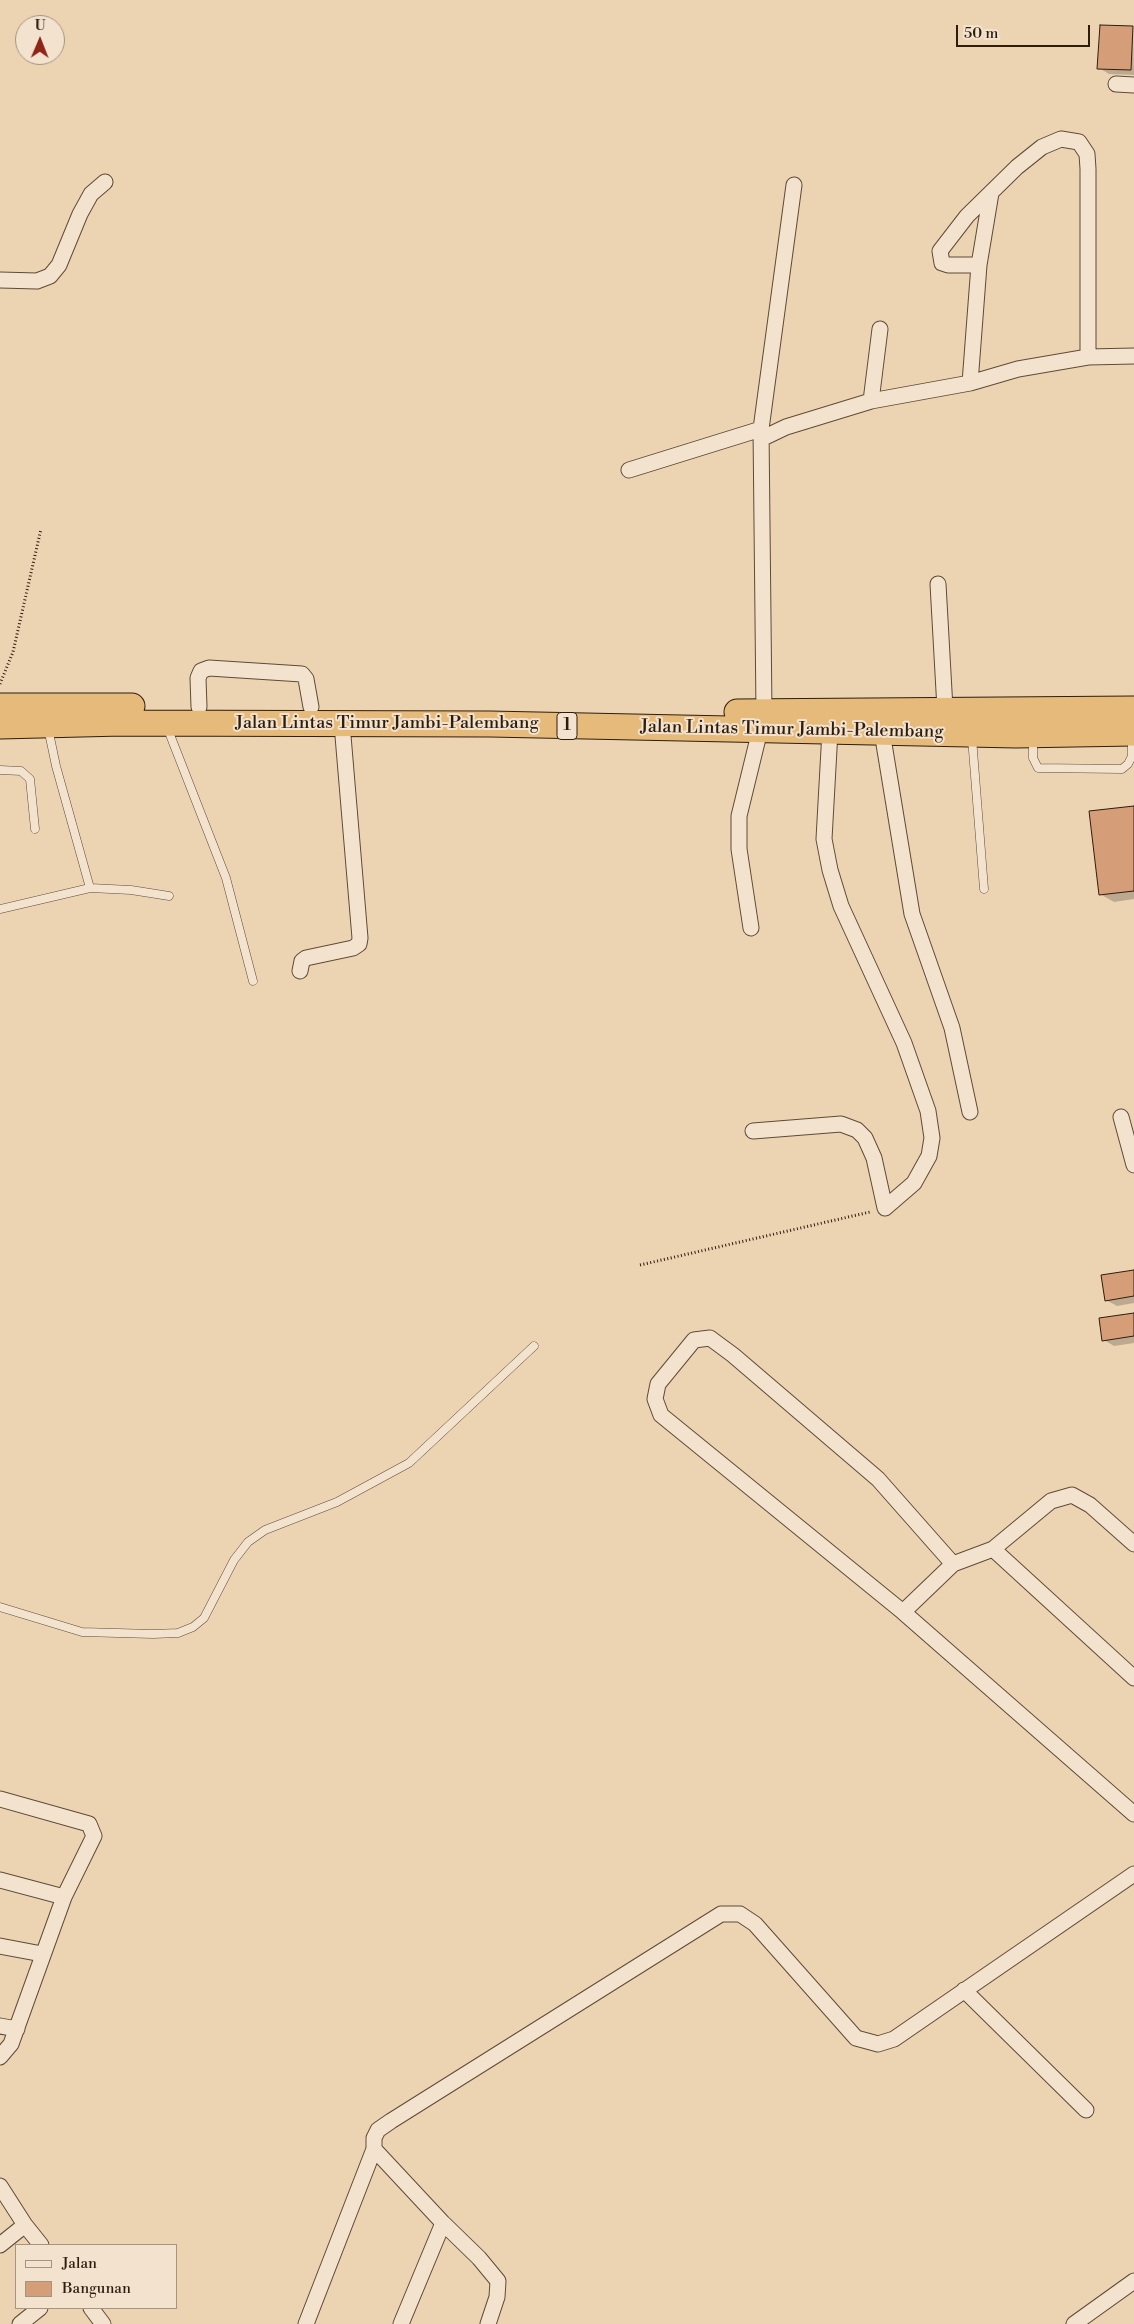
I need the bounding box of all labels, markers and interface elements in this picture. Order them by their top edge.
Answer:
north arrow [15,15,65,65]
scale bar [959,15,1093,47]
text: U [35,17,46,35]
text: 50 m [964,24,998,43]
road number: 1 [557,712,577,739]
street label: Jalan Lintas Timur Jambi-Palembang [235,713,539,735]
street label: Jalan Lintas Timur Jambi-Palembang [640,717,944,743]
legend [15,2244,178,2309]
text: Jalan [62,2254,97,2273]
text: Bangunan [62,2279,131,2298]

